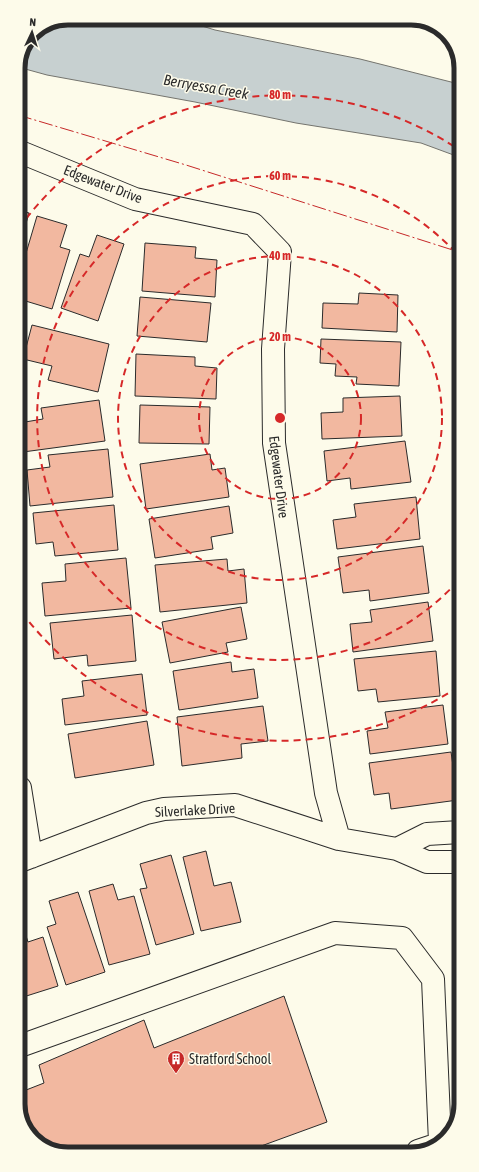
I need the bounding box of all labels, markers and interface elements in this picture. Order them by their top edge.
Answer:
north arrow [12,12,52,52]
text: N [29,16,36,28]
water label: Berryessa Creek [162,71,250,102]
text: 80 m [269,88,291,102]
street label: Edgewater Drive [61,162,145,206]
text: 60 m [269,169,291,183]
text: 40 m [268,249,291,263]
text: 20 m [269,330,291,344]
centre of rings [273,411,287,425]
street label: Edgewater Drive [266,435,292,519]
street label: Silverlake Drive [154,800,236,820]
building icon: Stratford School [166,1049,186,1074]
place label: Stratford School [189,1051,271,1067]

